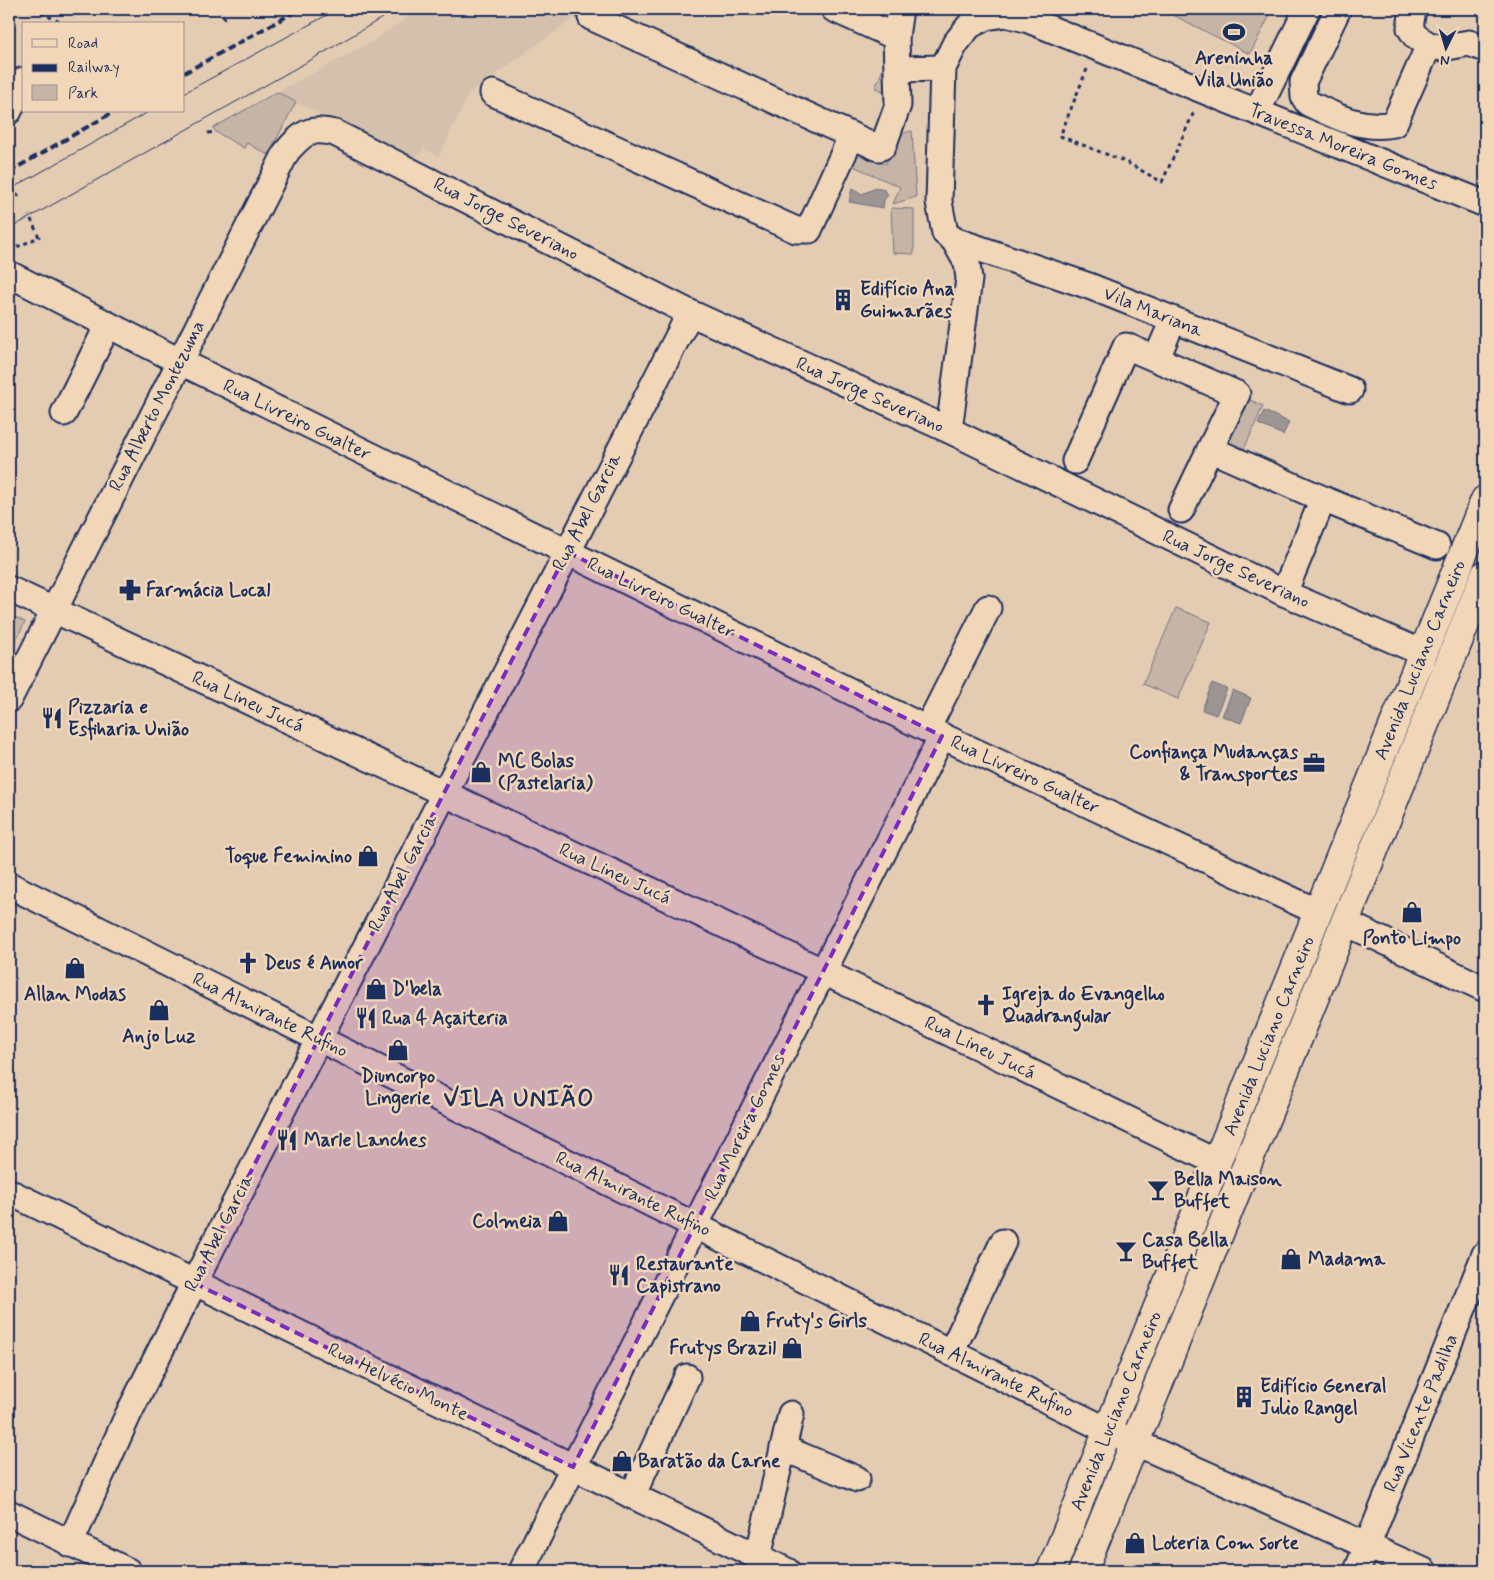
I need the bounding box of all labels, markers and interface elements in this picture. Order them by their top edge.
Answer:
sports icon: Areninha Vila União [1221,19,1247,45]
legend [22,22,185,112]
north arrow [1422,22,1472,72]
text: Road [68,34,98,54]
place label: Areninha Vila União [1195,46,1273,93]
text: N [1440,51,1450,69]
text: Railway [68,58,120,78]
text: Park [68,84,98,104]
street label: Travessa Moreira Gomes [1245,98,1442,197]
street label: Rua Jorge Severiano [428,172,583,268]
place label: Edifício Ana Guimarães [860,277,955,324]
street label: Vila Mariana [1100,281,1207,343]
building icon: Edifício Ana Guimarães [830,287,856,313]
street label: Rua Alberto Montezuma [103,316,211,496]
street label: Rua Jorge Severiano [791,351,948,441]
street label: Rua Livreiro Gualter [219,373,375,467]
street label: Rua Abel Garcia [547,448,628,575]
street label: Rua Jorge Severiano [1157,524,1314,616]
street label: Rua Livreiro Gualter [583,551,739,645]
street label: Avenida Luciano Carneiro [1368,556,1472,764]
pharmacy icon: Farmácia Local [117,577,143,603]
place label: Farmácia Local [146,578,271,603]
street label: Rua Lineu Jucá [188,665,308,739]
place label: Pizzaria e Esfiharia União [68,695,189,742]
restaurant icon: Pizzaria e Esfiharia União [39,705,65,731]
street label: Rua Livreiro Gualter [946,729,1104,821]
place label: Confiança Mudanças & Transportes [1129,740,1299,787]
place label: MC Bolas (Pastelaria) [498,749,593,796]
office icon: Confiança Mudanças & Transportes [1301,750,1327,776]
shop icon: MC Bolas (Pastelaria) [468,759,494,785]
street label: Rua Abel Garcia [363,809,444,936]
street label: Rua Lineu Jucá [555,837,675,911]
shop icon: Toque Feminino [355,843,381,869]
place label: Toque Feminino [225,844,352,869]
shop icon: Ponto Limpo [1399,899,1425,925]
place label: Ponto Limpo [1363,926,1461,951]
street label: Avenida Luciano Carneiro [1217,932,1321,1140]
church icon: Deus é Amor [235,950,261,976]
place label: Deus é Amor [264,951,364,976]
shop icon: Allan Modas [62,955,88,981]
street label: Rua Almirante Rufino [188,966,352,1064]
shop icon: D'bela [363,976,389,1002]
place label: D'bela [392,977,442,1002]
place label: Allan Modas [24,982,126,1007]
place label: Igreja do Evangelho Quadrangular [1002,982,1165,1032]
church icon: Igreja do Evangelho Quadrangular [973,992,999,1018]
shop icon: Anjo Luz [146,997,172,1023]
restaurant icon: Rua 4 Açaiteria [353,1005,379,1031]
place label: Rua 4 Açaiteria [382,1006,508,1031]
street label: Rua Lineu Jucá [920,1010,1040,1086]
place label: Anjo Luz [122,1024,196,1050]
shop icon: Diuncorpo Lingerie [385,1037,411,1063]
street label: Rua Moreira Gomes [699,1049,792,1204]
place label: Diuncorpo Lingerie [361,1064,435,1114]
district label: VILA UNIÃO [444,1084,594,1115]
restaurant icon: Marle Lanches [274,1127,300,1153]
place label: Marle Lanches [304,1128,427,1153]
street label: Rua Almirante Rufino [551,1145,715,1243]
place label: Bella Maison Buffet [1174,1167,1282,1214]
street label: Rua Abel Garcia [179,1169,260,1296]
bar icon: Bella Maison Buffet [1145,1177,1171,1203]
shop icon: Colmeia [545,1208,571,1234]
place label: Colmeia [472,1209,542,1234]
place label: Casa Bella Buffet [1142,1228,1229,1275]
bar icon: Casa Bella Buffet [1113,1238,1139,1264]
shop icon: Madama [1278,1246,1304,1272]
place label: Madama [1308,1247,1386,1272]
place label: Restaurante Capistrano [636,1252,734,1299]
restaurant icon: Restaurante Capistrano [606,1262,632,1288]
street label: Avenida Luciano Carneiro [1064,1307,1168,1515]
shop icon: Fruty's Girls [737,1308,763,1334]
place label: Fruty's Girls [766,1309,868,1335]
street label: Rua Almirante Rufino [914,1326,1078,1424]
street label: Rua Vicente Padilha [1378,1330,1464,1496]
shop icon: Frutys Brazil [779,1335,805,1361]
place label: Frutys Brazil [669,1336,776,1362]
street label: Rua Helvécio Monte [323,1337,473,1427]
place label: Edifício General Julio Rangel [1260,1374,1387,1424]
building icon: Edifício General Julio Rangel [1231,1384,1257,1410]
shop icon: Baratão da Carne [609,1448,635,1474]
place label: Baratão da Carne [638,1449,781,1474]
shop icon: Loteria Com sorte [1122,1530,1148,1556]
place label: Loteria Com sorte [1152,1531,1300,1556]

